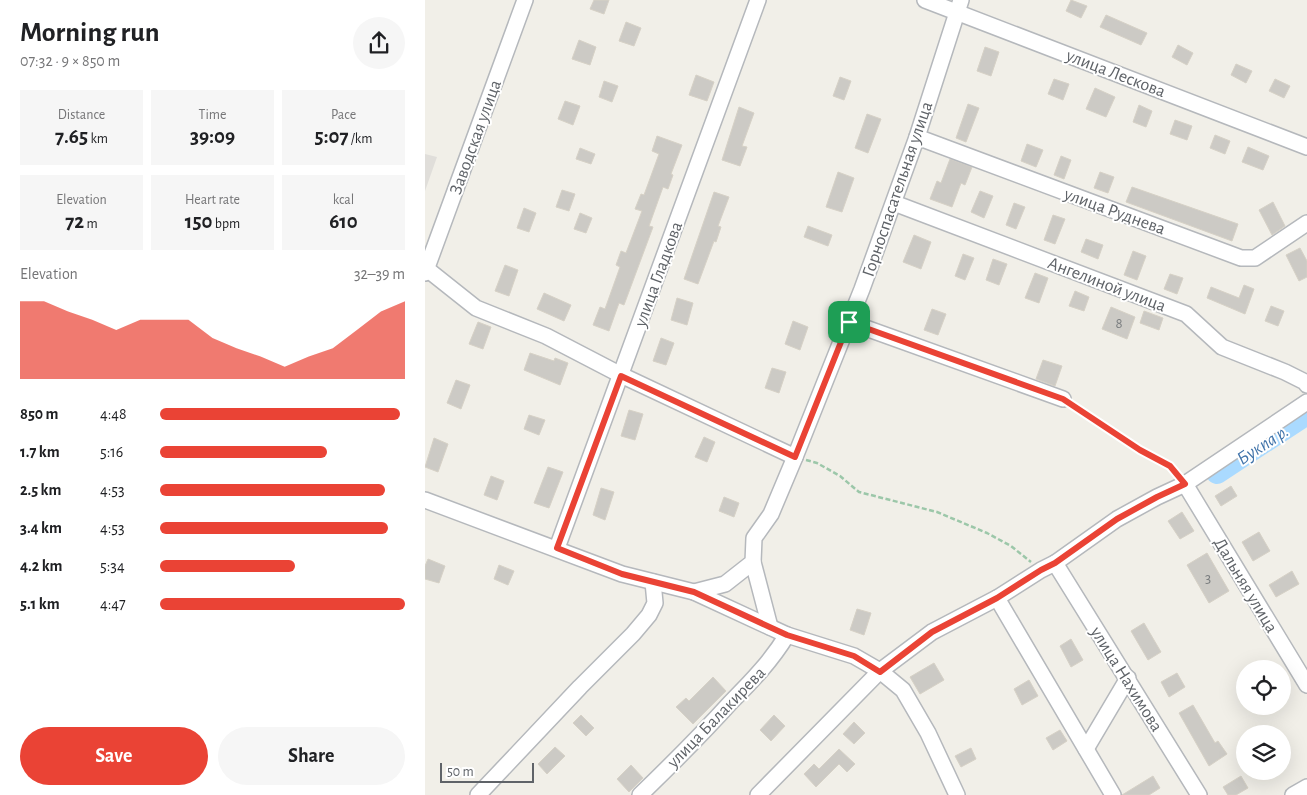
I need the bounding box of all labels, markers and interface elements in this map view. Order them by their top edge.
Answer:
button: share [353,17,405,69]
text: Morning run [20,19,160,47]
street label: улица Лескова [1063,46,1168,101]
text: 07:32 · 9 × 850 m [20,53,120,69]
street label: Заводская улица [447,78,505,197]
street label: Горноспасательная улица [859,99,936,279]
text: Distance [58,108,105,122]
text: Time [199,108,226,122]
text: Pace [331,108,356,122]
text: 7.65 [55,126,88,147]
text: 39:09 [190,126,235,147]
text: 5:07 [315,126,348,147]
text: km [88,132,108,146]
text: /km [348,132,372,146]
street label: улица Руднева [1061,185,1168,239]
text: Elevation [56,193,107,207]
text: Heart rate [185,193,240,207]
text: kcal [333,193,354,207]
text: 72 [65,211,84,232]
text: 150 [185,211,212,232]
text: 610 [329,211,358,232]
text: m [84,217,98,231]
text: bpm [212,217,240,231]
street label: улица Гладкова [631,219,686,330]
street label: Ангелиной улица [1045,254,1168,316]
text: Elevation [20,266,78,282]
text: 32–39 m [354,266,405,282]
pin [828,301,870,343]
icon: arrive [835,308,863,336]
house number: 8 [1115,316,1123,331]
text: 850 m [20,406,58,422]
text: 4:48 [100,406,127,422]
water label: Букпа р. [1233,422,1292,469]
text: 1.7 km [20,444,60,460]
text: 5:16 [100,444,123,460]
text: 2.5 km [20,482,61,498]
text: 4:53 [100,482,125,498]
text: 3.4 km [20,520,62,536]
text: 4:53 [100,520,125,536]
street label: Дальняя улица [1210,535,1281,636]
text: 4.2 km [20,558,63,574]
text: 5:34 [100,558,125,574]
house number: 3 [1205,571,1211,586]
text: 5.1 km [20,596,60,612]
text: 4:47 [100,596,126,612]
street label: улица Нахимова [1086,623,1166,735]
map controls [1236,660,1291,780]
button: locate [1236,660,1291,715]
street label: улица Балакирева [663,664,769,772]
button: layers [1236,725,1291,780]
button: Save [20,727,208,785]
button: Share [218,727,405,785]
scale bar [440,760,534,783]
text: 50 m [447,765,474,779]

